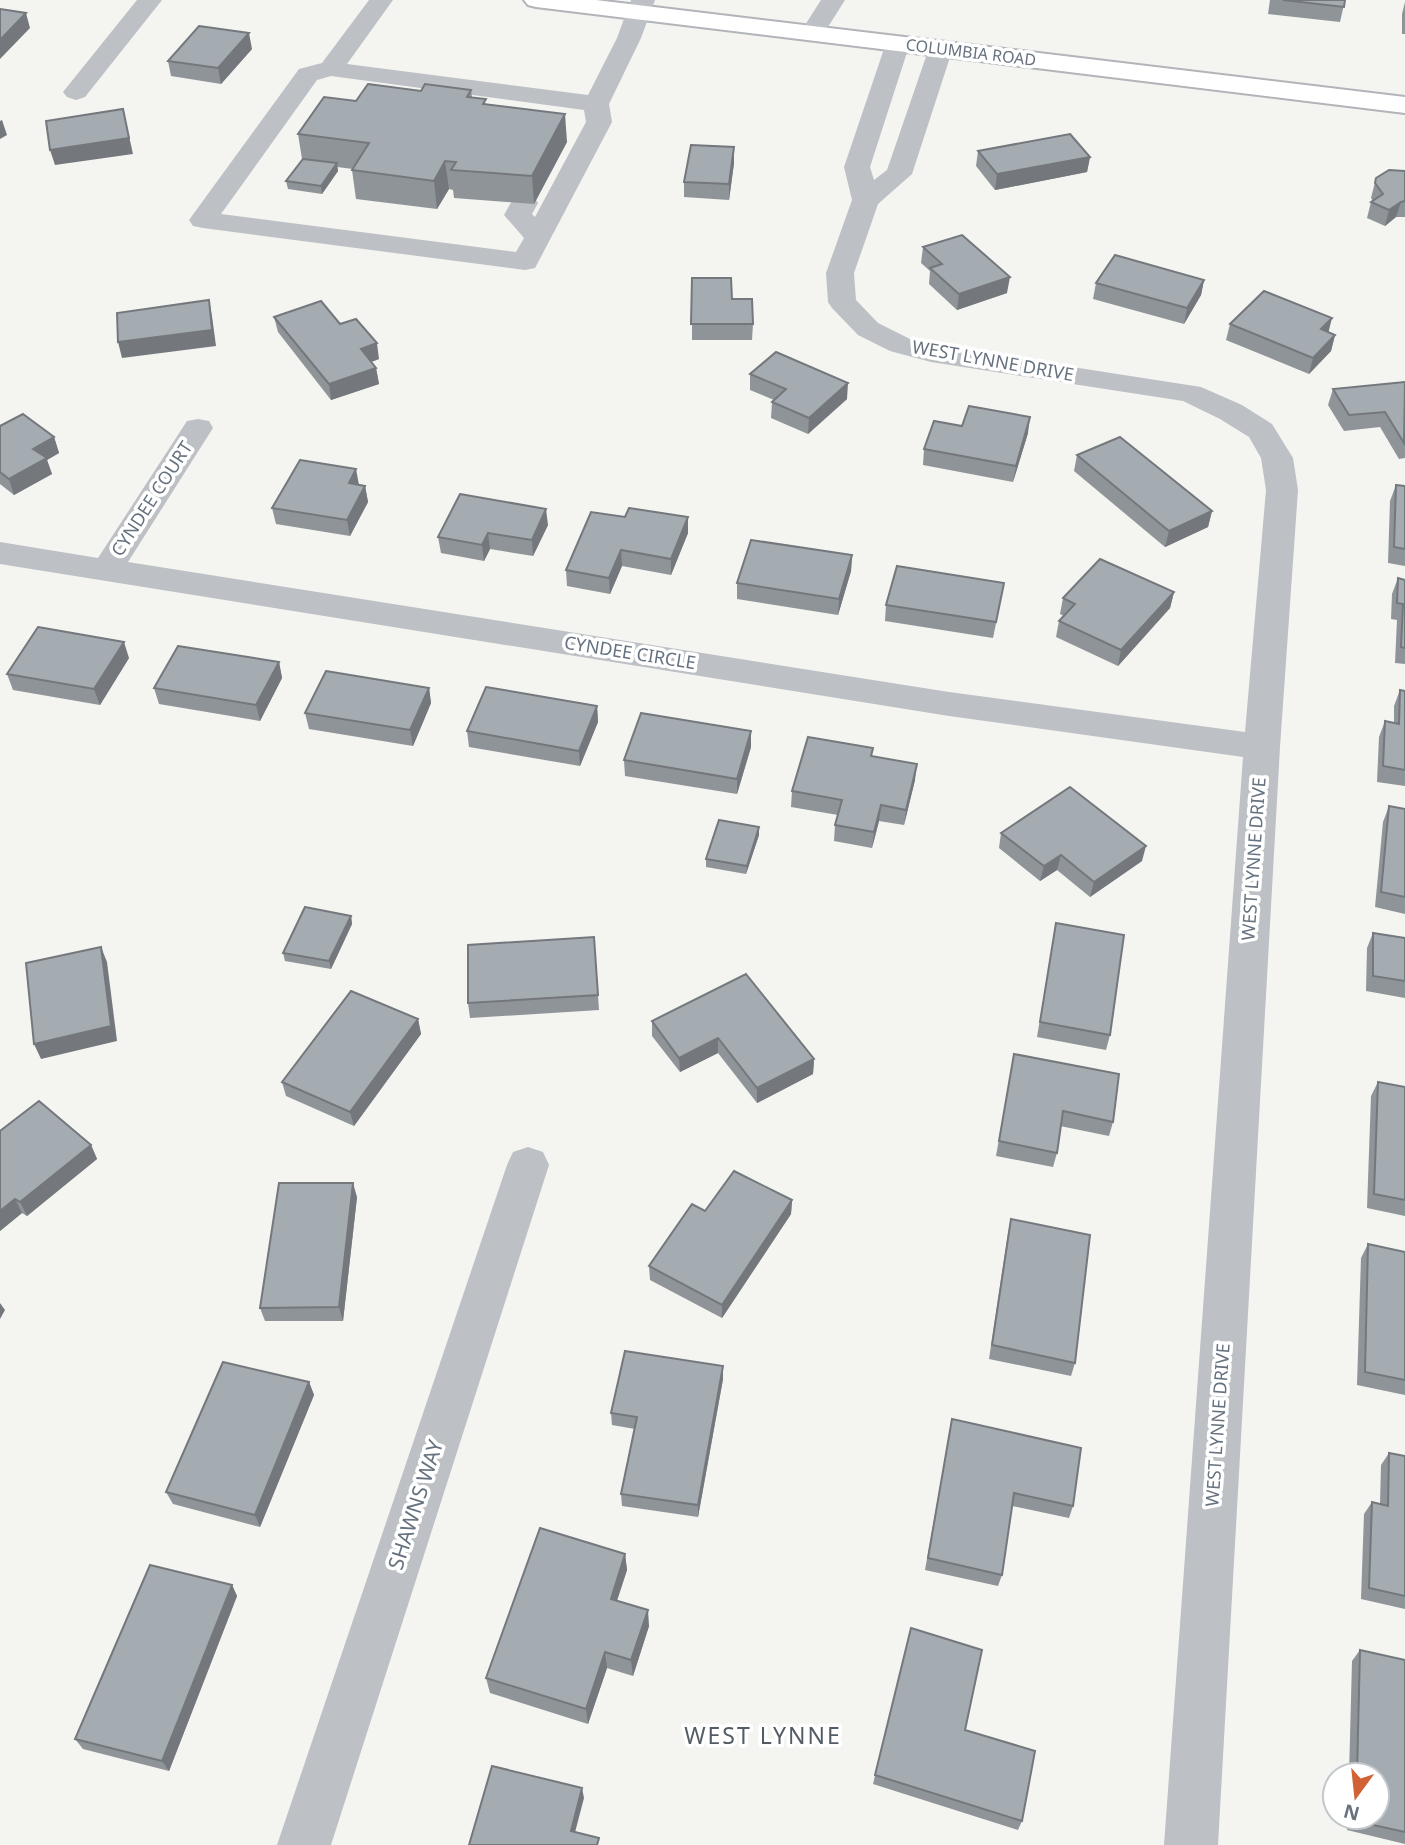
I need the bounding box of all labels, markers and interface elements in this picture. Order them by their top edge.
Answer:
street label: COLUMBIA ROAD [905,33,1037,71]
street label: WEST LYNNE DRIVE [910,334,1076,386]
street label: CYNDEE COURT [105,436,197,561]
street label: CYNDEE CIRCLE [563,630,698,674]
street label: WEST LYNNE DRIVE [1235,776,1271,941]
street label: WEST LYNNE DRIVE [1199,1342,1235,1507]
street label: SHAWNS WAY [381,1436,449,1573]
district label: WEST LYNNE [684,1719,842,1751]
north arrow [1321,1761,1391,1831]
text: N [1341,1798,1362,1827]

